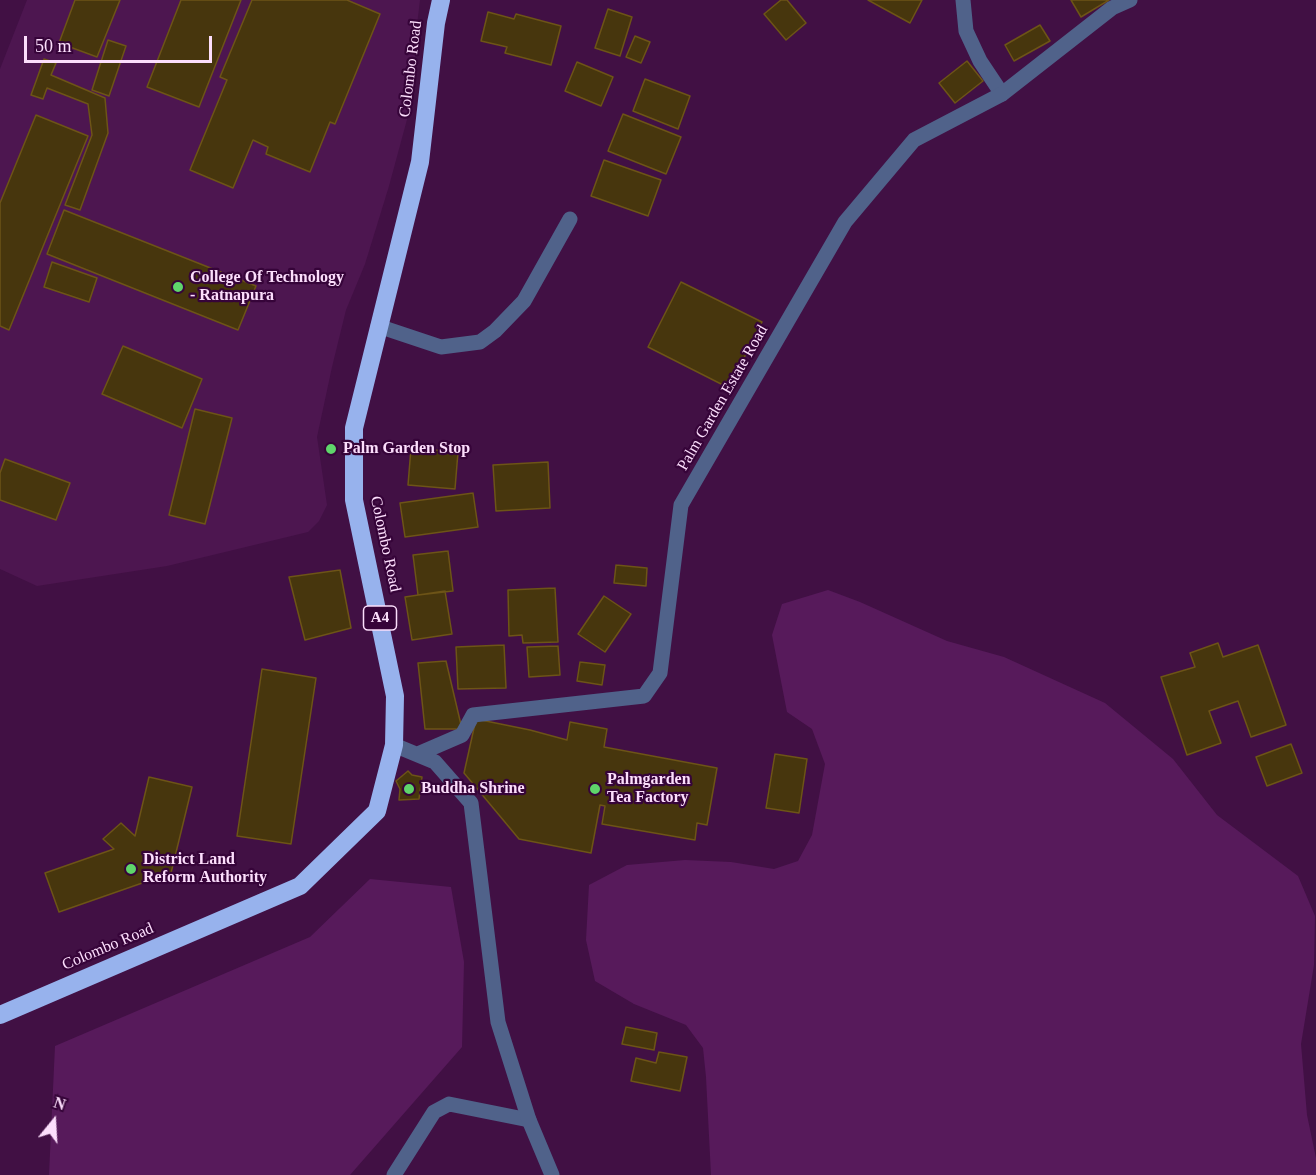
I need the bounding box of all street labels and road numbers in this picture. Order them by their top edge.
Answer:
street label: Colombo Road [396,20,426,118]
street label: Palm Garden Estate Road [673,322,773,474]
street label: Colombo Road [365,494,405,594]
road number: A4 [364,606,397,630]
street label: Colombo Road [59,919,157,975]

